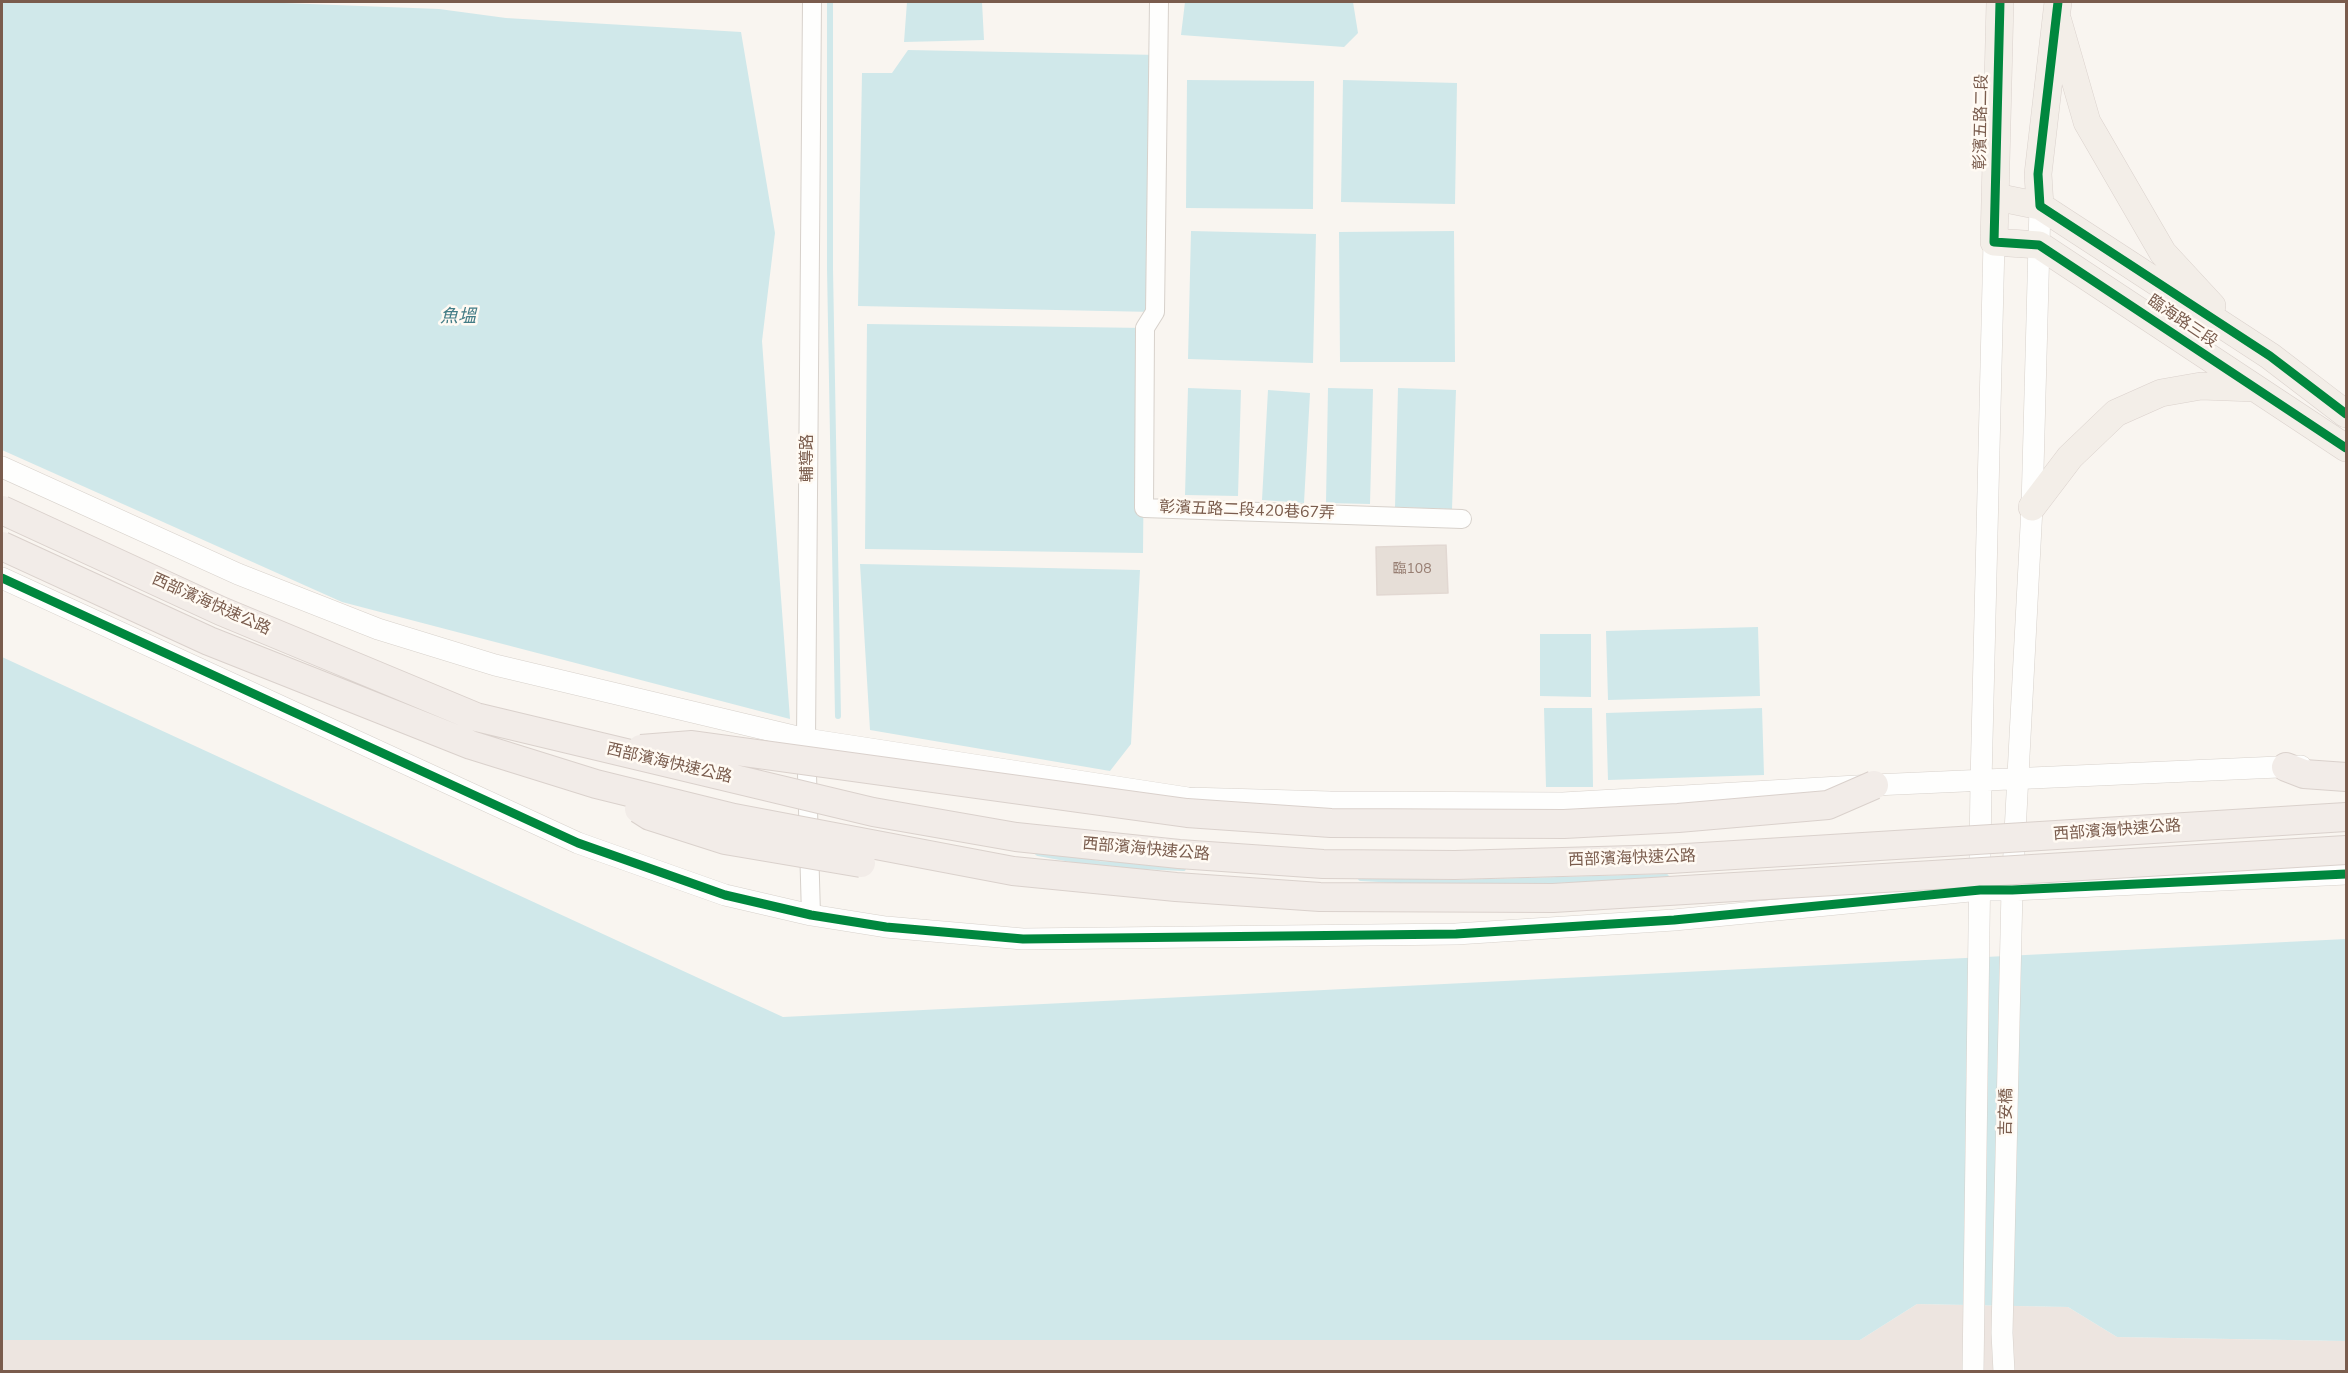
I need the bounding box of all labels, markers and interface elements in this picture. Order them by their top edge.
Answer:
street label: 彰濱五路二段 [1972,74,1992,170]
street label: 臨海路三段 [2143,292,2221,352]
water label: 魚塭 [440,307,476,329]
street label: 輔導路 [798,434,818,482]
street label: 彰濱五路二段420巷67弄 [1159,498,1335,524]
house number: 臨108 [1392,562,1432,578]
street label: 西部濱海快速公路 [149,570,273,640]
street label: 西部濱海快速公路 [604,740,734,788]
street label: 西部濱海快速公路 [2052,817,2182,845]
street label: 西部濱海快速公路 [1081,835,1211,865]
street label: 西部濱海快速公路 [1568,847,1696,871]
street label: 吉安橋 [1997,1088,2017,1136]

